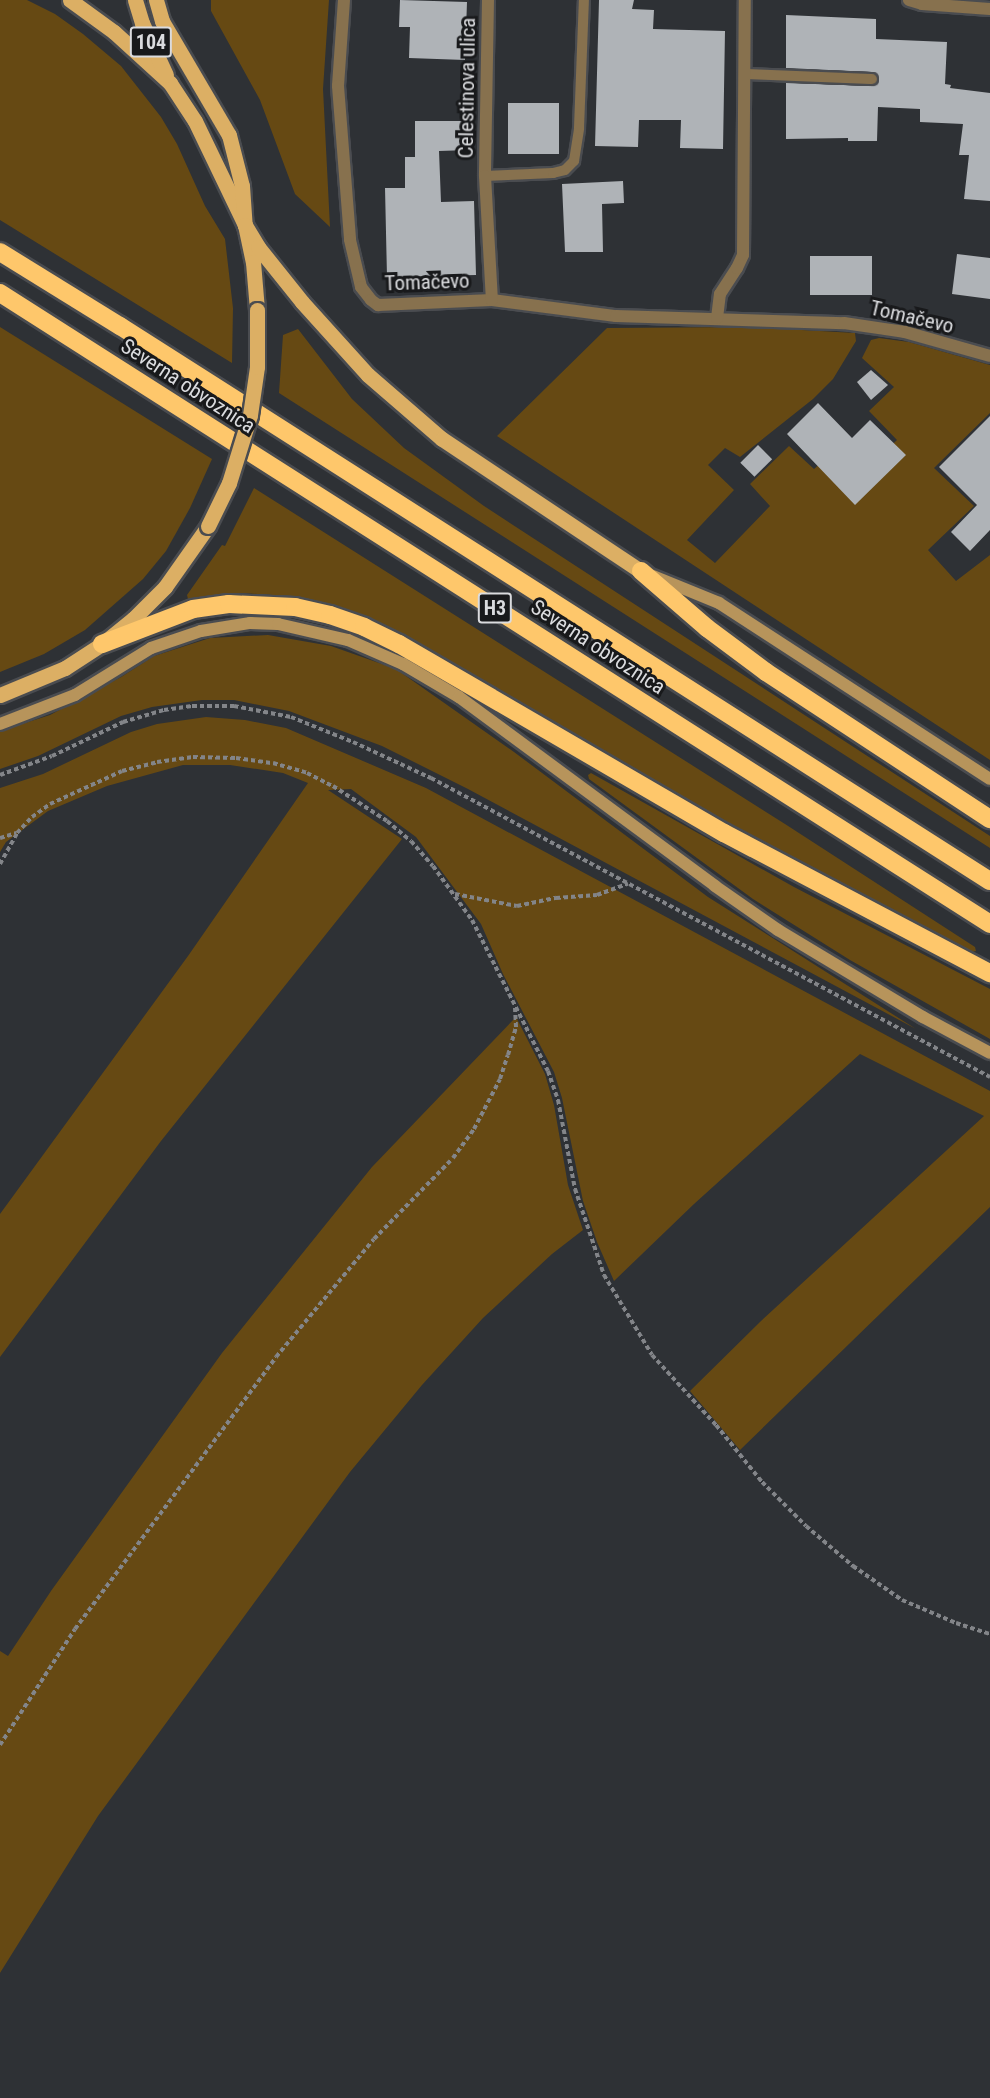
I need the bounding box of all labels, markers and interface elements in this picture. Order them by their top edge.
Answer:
street label: Celestinova ulica [453,17,481,159]
road number: 104 [128,25,174,59]
street label: Tomačevo [384,268,470,296]
street label: Tomačevo [868,295,956,339]
street label: Severna obvoznica [116,333,260,439]
road number: H3 [477,591,513,625]
street label: Severna obvoznica [526,594,670,700]

